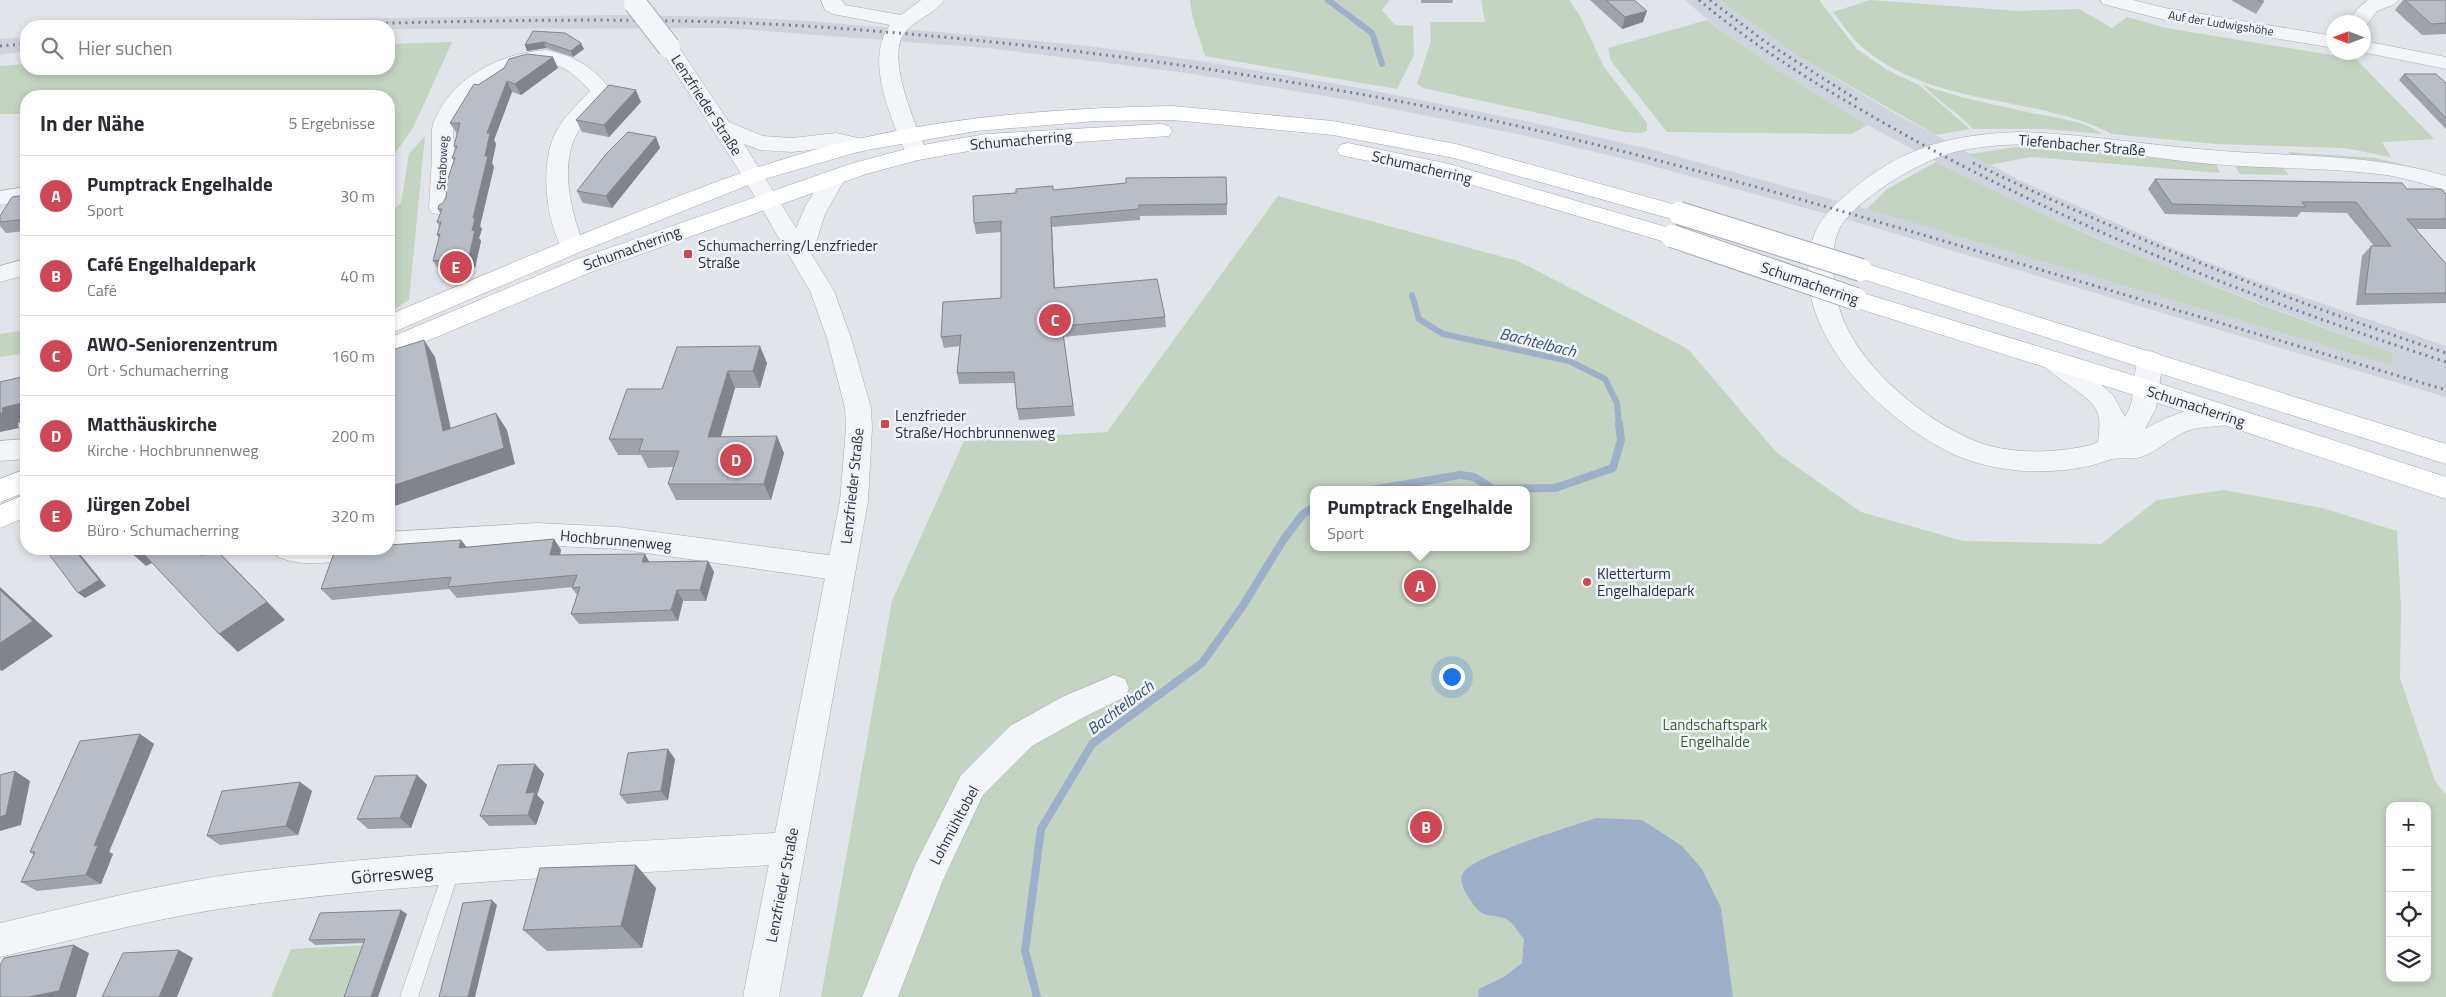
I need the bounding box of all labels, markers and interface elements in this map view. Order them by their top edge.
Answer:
street label: Auf der Ludwigshöhe [2167,5,2275,41]
north arrow [2326,15,2371,60]
search box [20,20,395,75]
text: Hier suchen [78,33,173,62]
icon: search [38,34,66,62]
street label: Lenzfrieder Straße [666,50,748,160]
text: In der Nähe [40,107,145,139]
text: 5 Ergebnisse [288,111,375,135]
street label: Schumacherring [969,124,1073,156]
street label: Tiefenbacher Straße [2018,128,2146,162]
street label: Straboweg [431,135,453,191]
street label: Schumacherring [1370,144,1475,190]
text: Pumptrack Engelhalde [87,169,273,198]
text: A [51,184,61,208]
text: 30 m [340,184,375,208]
text: Sport [87,198,124,222]
street label: Schumacherring [580,220,684,276]
place label: Schumacherring/Lenzfrieder Straße [698,234,878,274]
pin: E [440,248,472,286]
marker: Schumacherring/Lenzfrieder Straße [682,248,694,260]
text: Café Engelhaldepark [87,249,256,278]
street label: Schumacherring [1758,255,1862,311]
text: B [51,264,61,288]
text: 40 m [340,264,375,288]
text: Café [87,278,117,302]
pin: C [1039,301,1071,339]
water label: Bachtelbach [1497,321,1580,363]
text: AWO-Seniorenzentrum [87,329,278,358]
text: C [52,344,60,368]
text: 160 m [331,344,375,368]
text: Ort · Schumacherring [87,358,228,382]
street label: Schumacherring [2144,379,2248,433]
place label: Lenzfrieder Straße/Hochbrunnenweg [895,404,1056,444]
text: Matthäuskirche [87,409,217,438]
marker: Lenzfrieder Straße/Hochbrunnenweg [879,418,891,430]
text: D [51,424,61,448]
text: 200 m [331,424,375,448]
street label: Lenzfrieder Straße [834,427,870,545]
text: Kirche · Hochbrunnenweg [87,438,259,462]
pin: D [720,441,752,479]
popup [1310,486,1530,551]
text: Jürgen Zobel [87,489,190,518]
text: Pumptrack Engelhalde [1327,492,1513,521]
text: E [52,504,60,528]
text: 320 m [331,504,375,528]
text: Büro · Schumacherring [87,518,239,542]
text: Sport [1327,521,1364,545]
street label: Hochbrunnenweg [559,524,673,556]
place label: Kletterturm Engelhaldepark [1597,562,1694,602]
pin: A [1404,567,1436,605]
marker: Kletterturm Engelhaldepark [1581,576,1593,588]
your location [1439,664,1465,690]
water label: Bachtelbach [1082,673,1159,740]
park label: Landschaftspark Engelhalde [1663,713,1767,753]
street label: Lohmühltobel [923,781,985,869]
map controls [2386,802,2431,982]
button: + [2386,802,2431,847]
pin: B [1410,808,1442,846]
street label: Lenzfrieder Straße [760,826,804,944]
button: − [2386,847,2431,892]
street label: Görresweg [350,857,434,891]
button: locate [2386,892,2431,937]
button: layers [2386,937,2431,982]

